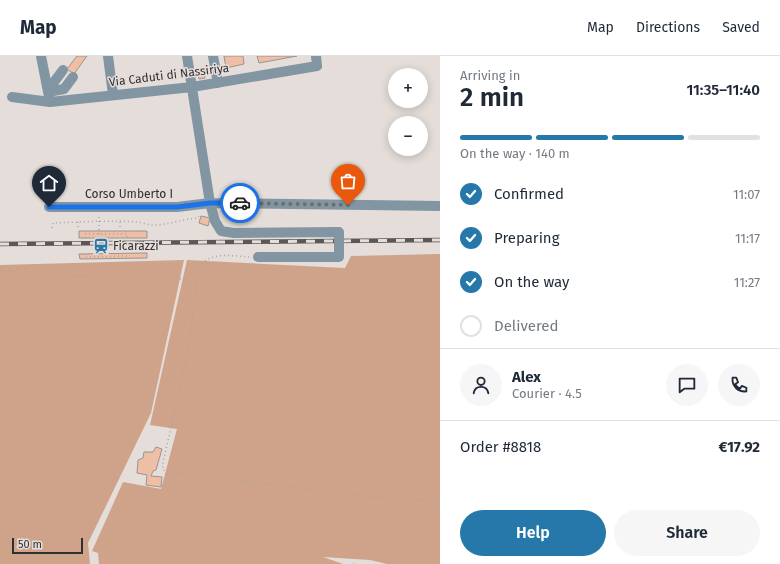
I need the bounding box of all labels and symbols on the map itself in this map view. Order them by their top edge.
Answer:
street label: Via Caduti di Nassiriya [108,61,230,89]
pin [331,164,365,205]
pin [32,166,66,207]
courier [220,183,260,223]
street label: Corso Umberto I [85,187,173,201]
station icon: Ficarazzi [92,237,110,255]
place label: Ficarazzi [113,239,159,253]
scale bar [12,536,83,555]

